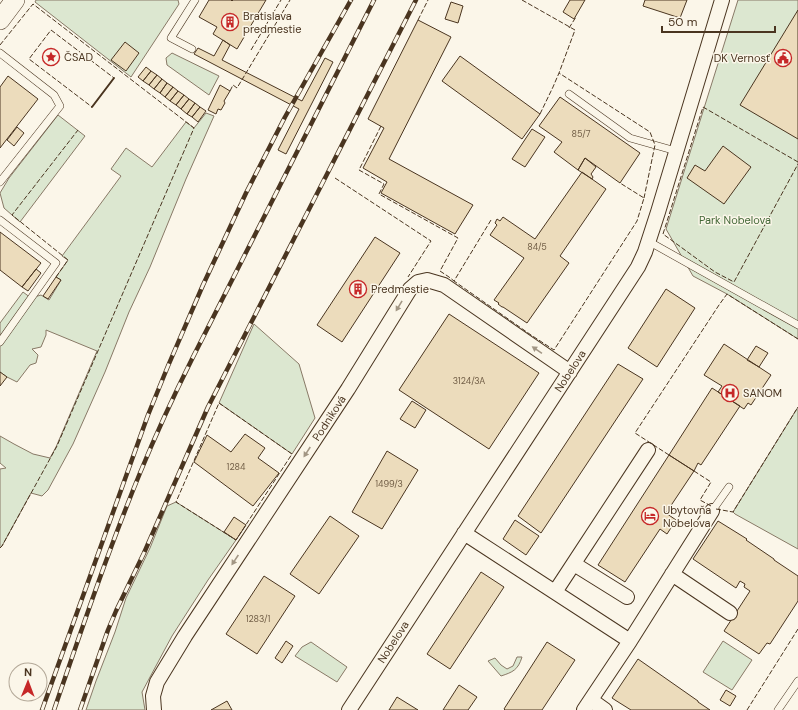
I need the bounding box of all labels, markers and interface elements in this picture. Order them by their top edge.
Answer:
scale bar [662,8,775,34]
place label: Bratislava predmestie [243,9,301,36]
building icon: Bratislava predmestie [220,12,240,32]
text: 50 m [668,14,697,30]
place icon: ČSAD [41,47,61,67]
public building icon: DK Vernosť [773,48,793,68]
place label: ČSAD [64,50,94,64]
place label: DK Vernosť [714,51,771,65]
house number: 85/7 [571,128,591,140]
park label: Park Nobelova [699,213,771,227]
house number: 84/5 [527,241,547,253]
building icon: Predmestie [348,279,368,299]
place label: Predmestie [371,282,429,296]
one-way arrow [395,301,403,311]
one-way arrow [532,346,543,354]
street label: Nobelova [551,347,589,395]
house number: 3124/3A [453,375,485,387]
hospital icon: SANOM [720,383,740,403]
place label: SANOM [743,386,782,400]
street label: Podniková [309,393,349,443]
one-way arrow [303,446,311,457]
house number: 1284 [227,461,246,473]
house number: 1499/3 [375,478,403,490]
place label: Ubytovňa Nobelova [663,503,711,530]
hotel icon: Ubytovňa Nobelova [640,506,660,526]
one-way arrow [231,555,239,565]
house number: 1283/1 [246,613,270,625]
street label: Nobelova [374,618,412,666]
north arrow [8,662,48,702]
text: N [24,665,32,679]

